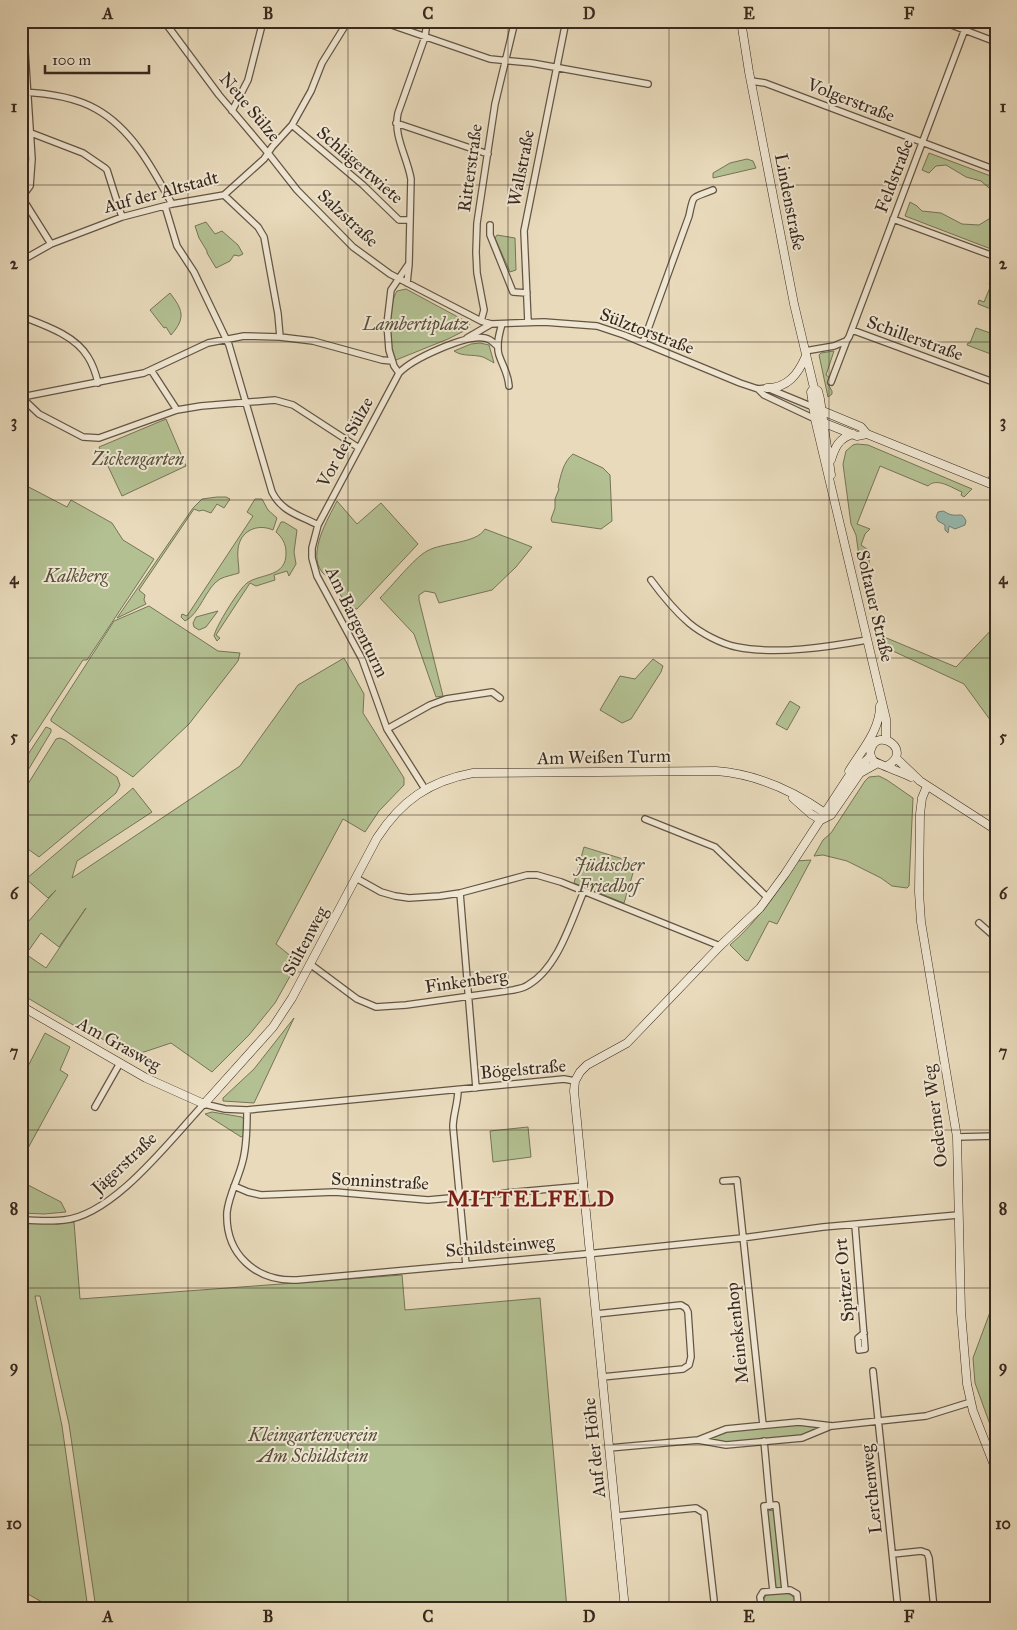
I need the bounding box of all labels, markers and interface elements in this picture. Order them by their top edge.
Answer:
text: A [102,4,114,23]
text: B [263,4,273,23]
text: C [423,4,434,23]
text: D [583,4,596,23]
text: E [743,4,755,23]
text: F [904,4,915,23]
scale bar [45,42,149,74]
text: 100 m [52,51,92,69]
street label: Neue Sülze [215,68,285,146]
street label: Volgerstraße [803,73,898,128]
text: 1 [11,97,18,116]
text: 1 [1000,97,1007,116]
street label: Schlägertwiete [312,121,408,209]
street label: Ritterstraße [453,123,487,213]
street label: Wallstraße [503,128,539,208]
street label: Feldstraße [870,136,918,216]
street label: Lindenstraße [770,152,810,252]
street label: Auf der Altstadt [100,166,221,218]
street label: Salzstraße [313,184,383,252]
text: 2 [10,254,19,273]
text: 2 [999,254,1008,273]
street label: Sülztorstraße [597,303,697,359]
street label: Schillerstraße [864,310,966,366]
park label: Lambertiplatz [362,313,469,336]
street label: Vor der Sülze [312,393,378,492]
text: 3 [11,412,17,432]
text: 3 [1000,412,1006,432]
park label: Zickengarten [91,448,185,470]
street label: Soltauer Straße [851,548,899,664]
street label: Am Bargenturm [319,562,393,682]
park label: Kalkberg [43,565,109,587]
text: 4 [10,569,20,589]
text: 4 [999,569,1009,589]
text: 5 [10,727,18,746]
text: 5 [999,727,1007,746]
street label: Am Weißen Turm [536,745,671,769]
park label: Jüdischer Friedhof [573,854,646,897]
text: 6 [10,884,19,903]
text: 6 [999,884,1008,903]
street label: Sültenweg [278,902,334,980]
street label: Finkenberg [423,964,509,999]
street label: Am Grasweg [72,1011,165,1077]
text: 7 [10,1042,19,1061]
text: 7 [999,1042,1008,1061]
street label: Bögelstraße [479,1054,567,1085]
street label: Oedemer Weg [918,1063,953,1169]
street label: Jägerstraße [85,1127,162,1201]
street label: Sonninstraße [331,1167,429,1195]
district label: MITTELFELD [447,1185,615,1212]
text: 8 [10,1199,18,1218]
text: 8 [999,1199,1007,1218]
street label: Schildsteinweg [445,1230,556,1263]
street label: Spitzer Ort [829,1237,859,1323]
street label: Meinekenhop [721,1281,753,1385]
text: 9 [10,1357,18,1377]
text: 9 [999,1357,1007,1377]
street label: Auf der Höhe [578,1397,610,1500]
park label: Kleingartenverein Am Schildstein [248,1424,378,1467]
street label: Lerchenweg [855,1443,888,1535]
text: 10 [6,1514,22,1533]
text: 10 [995,1514,1011,1533]
text: A [102,1607,114,1626]
text: B [263,1607,273,1626]
text: C [423,1607,434,1626]
text: D [583,1607,596,1626]
text: E [743,1607,755,1626]
text: F [904,1607,915,1626]

